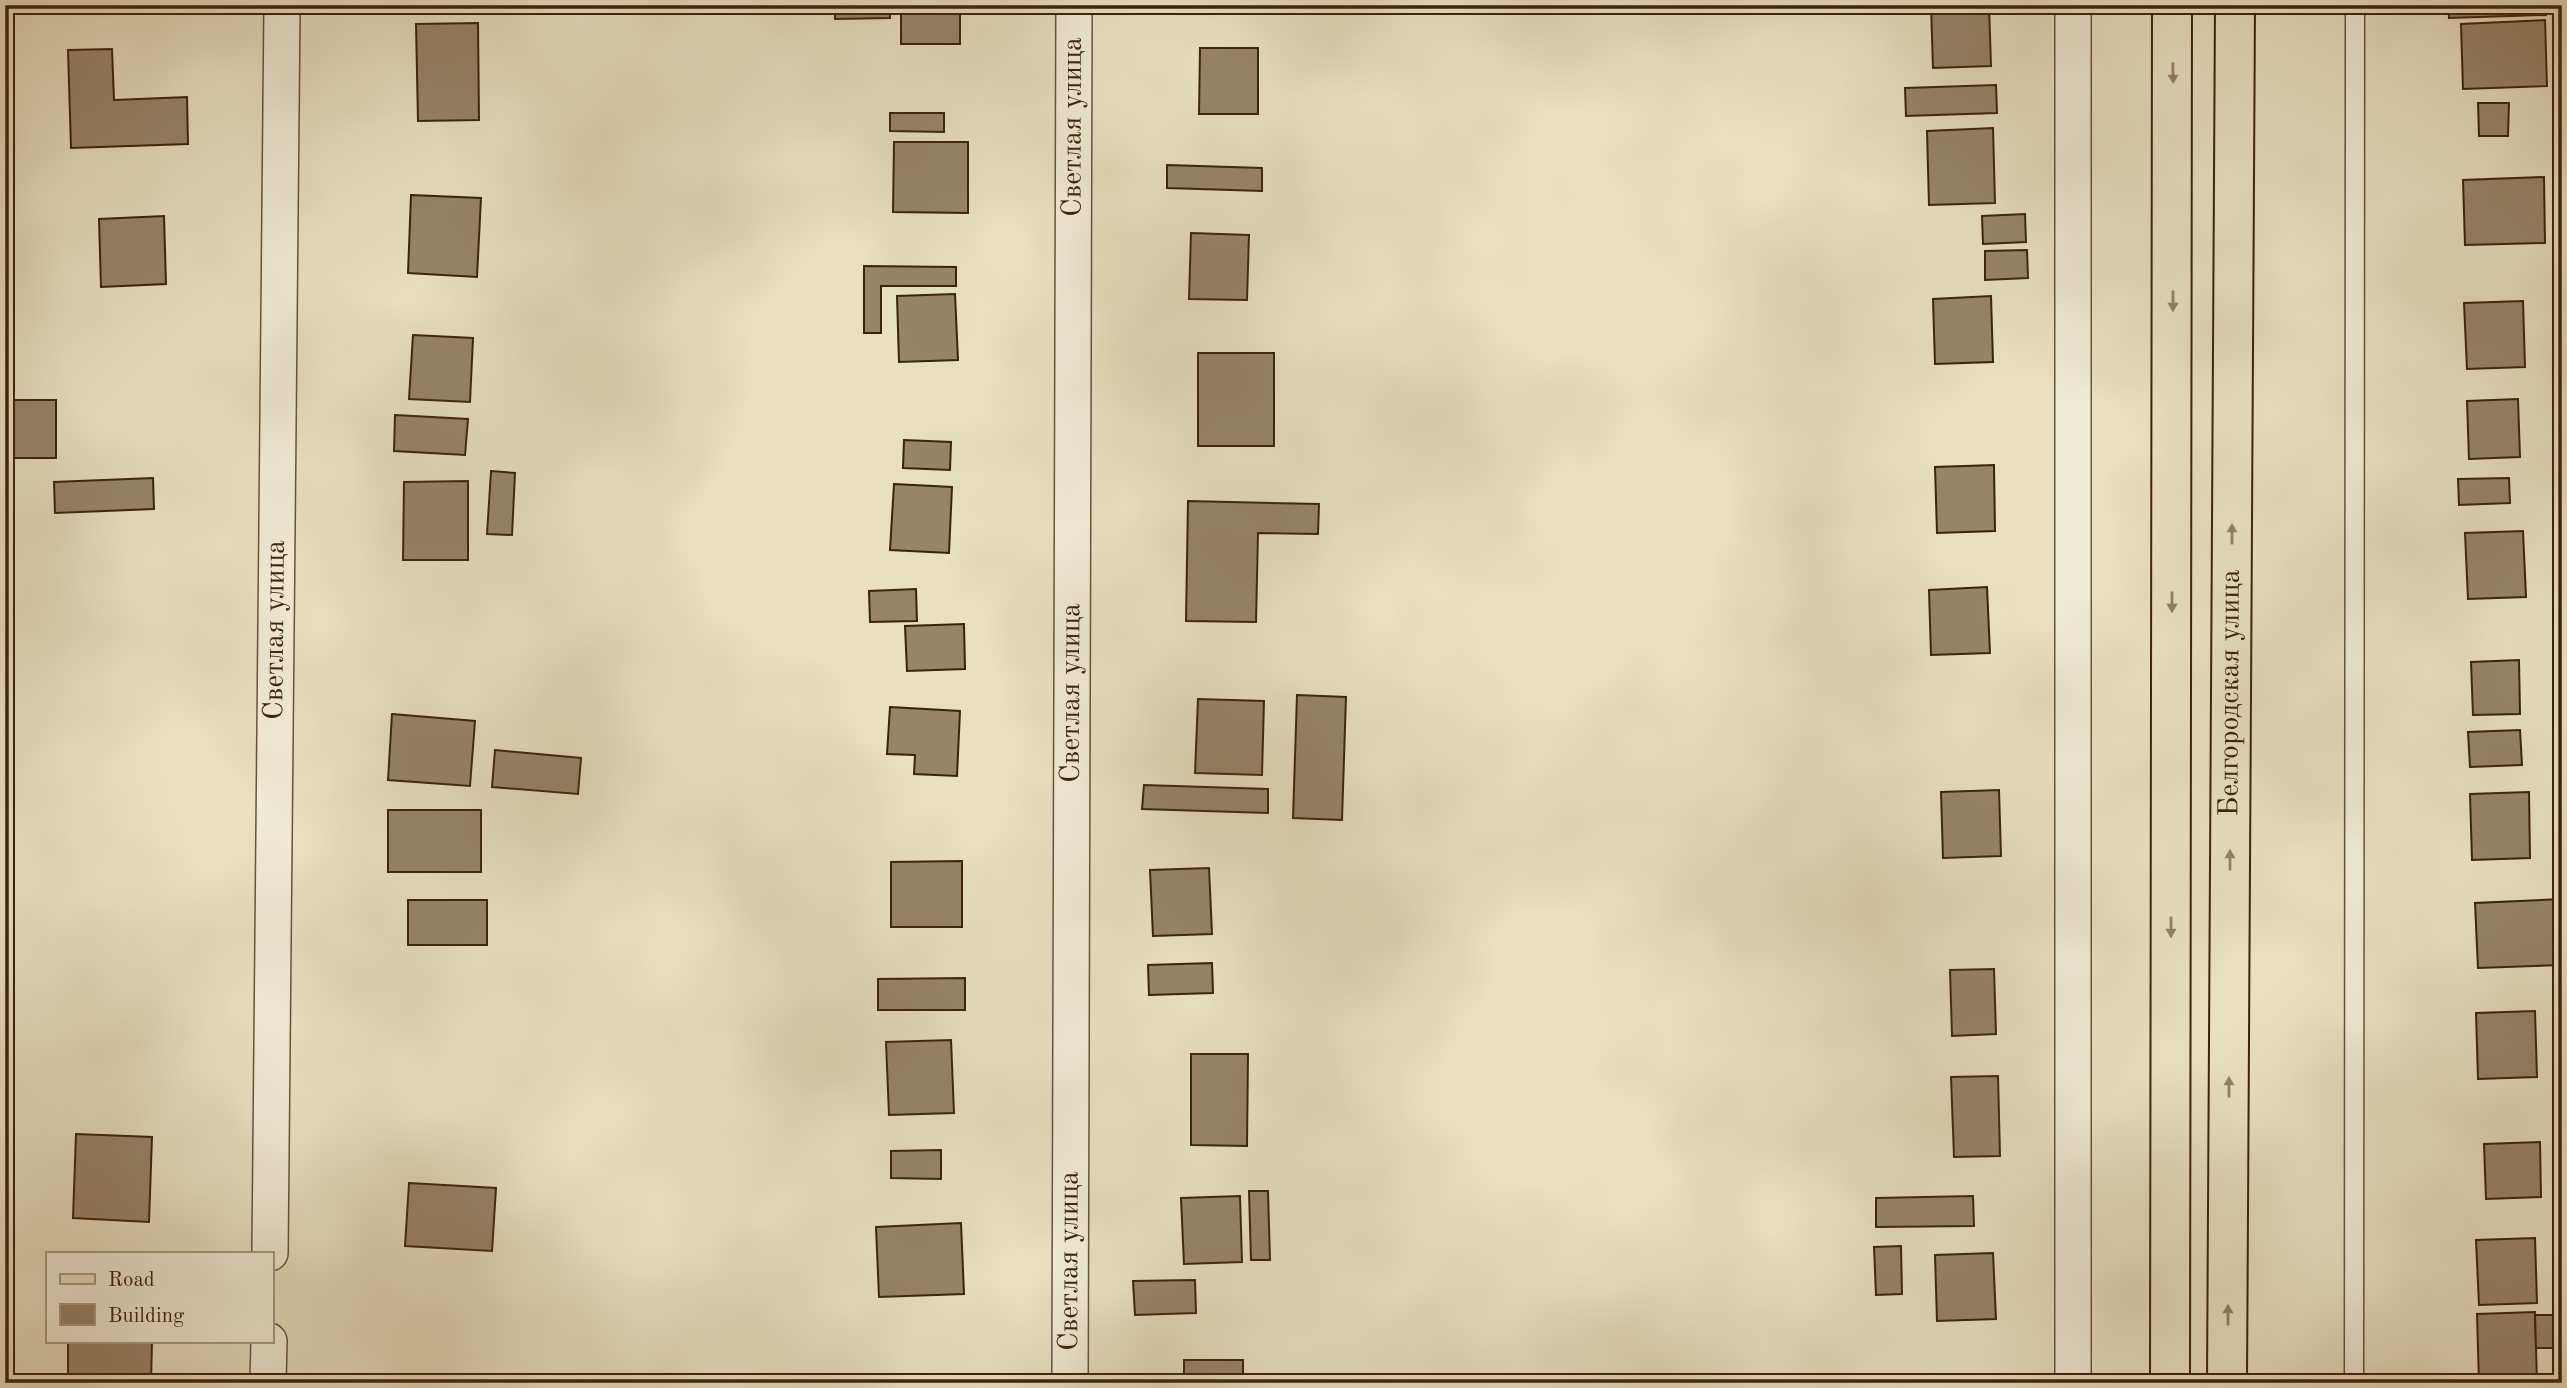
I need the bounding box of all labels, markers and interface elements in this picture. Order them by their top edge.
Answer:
street label: Светлая улица [1059,37,1088,217]
one-way arrow [2168,63,2179,85]
one-way arrow [2167,290,2179,312]
one-way arrow [2226,523,2238,545]
street label: Светлая улица [261,540,291,720]
street label: Белгородская улица [2216,569,2246,817]
one-way arrow [2166,591,2178,613]
street label: Светлая улица [1058,603,1086,783]
one-way arrow [2224,848,2236,870]
one-way arrow [2165,917,2177,939]
one-way arrow [2223,1076,2235,1098]
street label: Светлая улица [1056,1171,1085,1351]
legend [46,1252,273,1342]
text: Road [108,1270,155,1291]
one-way arrow [2222,1303,2234,1325]
text: Building [108,1306,185,1327]

